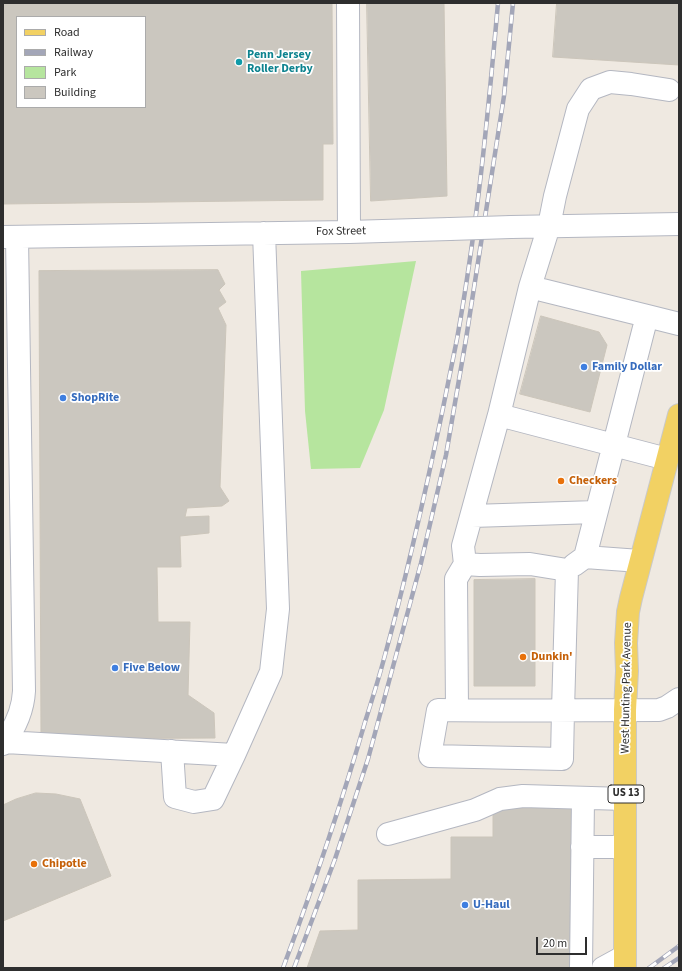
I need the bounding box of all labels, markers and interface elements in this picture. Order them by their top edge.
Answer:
legend [16,16,146,108]
text: Road [54,24,80,41]
text: Railway [54,44,93,61]
place label: Penn Jersey Roller Derby [247,48,313,76]
marker: Penn Jersey Roller Derby [234,57,244,67]
text: Park [54,64,76,81]
text: Building [54,84,96,101]
street label: Fox Street [316,224,366,240]
place label: Family Dollar [592,360,662,374]
marker: Family Dollar [579,362,589,372]
place label: ShopRite [71,391,119,405]
marker: ShopRite [58,393,68,403]
place label: Checkers [569,474,617,488]
marker: Checkers [556,476,566,486]
street label: West Hunting Park Avenue [619,622,635,754]
place label: Dunkin' [531,650,573,664]
marker: Dunkin' [518,652,528,662]
place label: Five Below [123,661,180,675]
marker: Five Below [110,663,120,673]
road number: US 13 [608,785,644,803]
place label: Chipotle [42,857,87,871]
marker: Chipotle [29,859,39,869]
place label: U-Haul [473,898,510,912]
marker: U-Haul [460,900,470,910]
scale bar [538,929,589,955]
text: 20 m [543,935,567,952]

